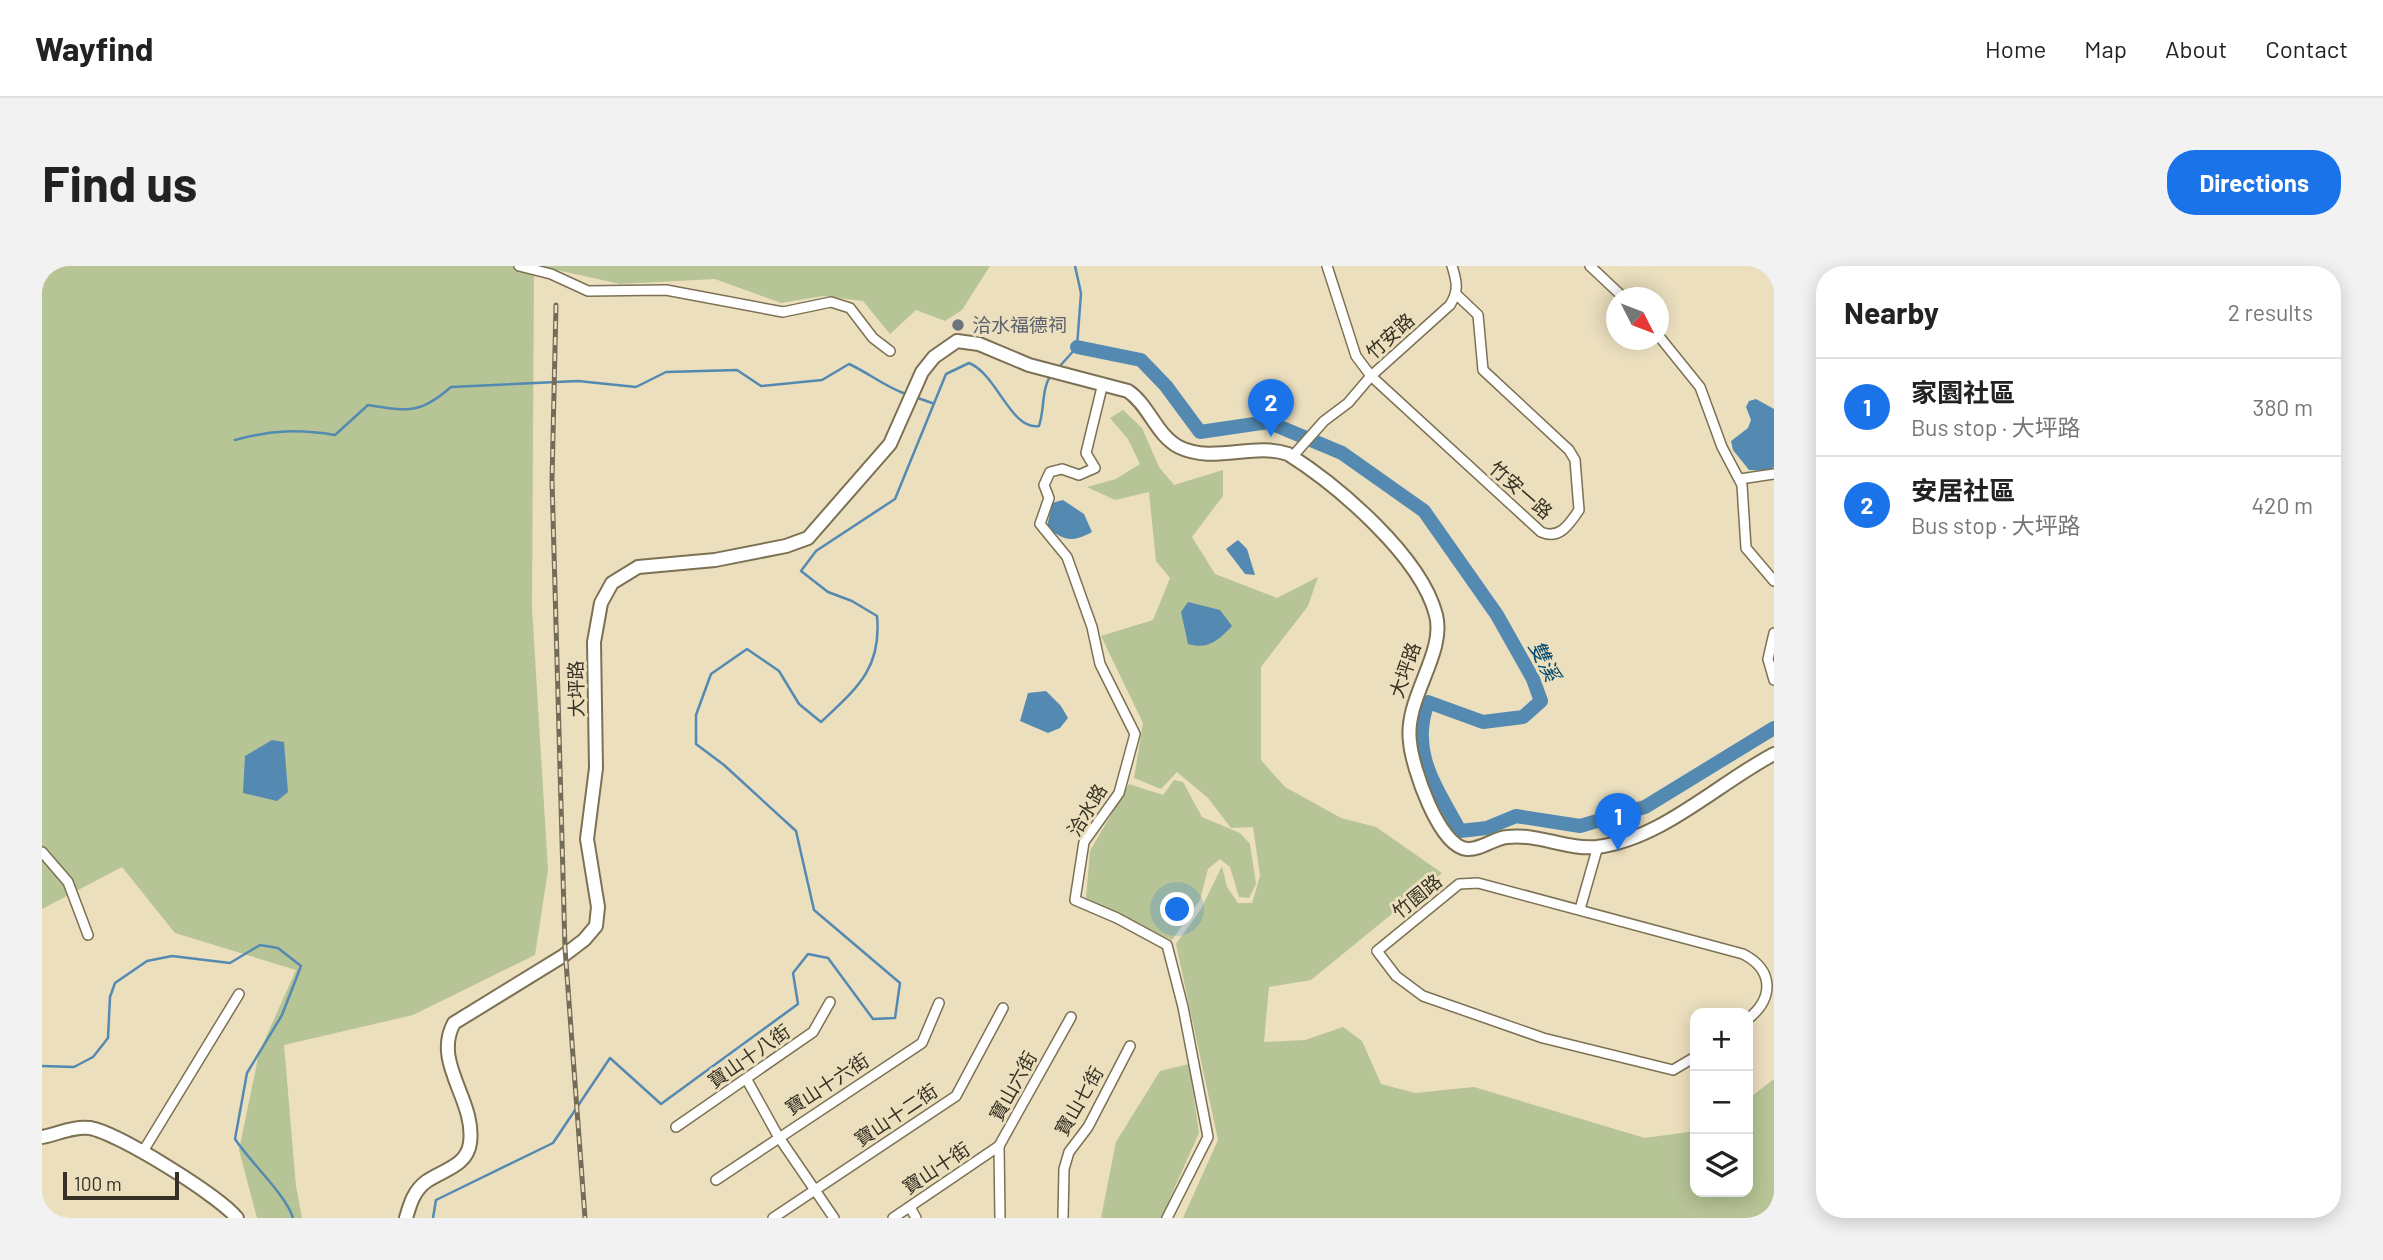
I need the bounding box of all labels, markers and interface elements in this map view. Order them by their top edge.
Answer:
text: Wayfind [35,28,153,68]
text: Home [1985,34,2046,63]
text: Map [2084,34,2127,63]
text: About [2165,34,2227,63]
text: Contact [2265,34,2348,63]
button: Directions [2167,150,2341,215]
text: Find us [42,153,197,212]
north arrow [1606,287,1669,350]
text: Nearby [1844,294,1939,330]
text: 2 results [2228,298,2313,326]
street label: 竹安路 [1361,308,1419,363]
place label: 洽水福德祠 [972,313,1067,336]
marker: 洽水福德祠 [950,317,966,333]
text: 家園社區 [1911,376,2015,407]
pin: 2 [1248,379,1294,437]
text: 1 [1863,393,1871,421]
text: 380 m [2253,393,2313,421]
text: Bus stop · 大坪路 [1911,413,2080,441]
street label: 竹安一路 [1485,456,1558,523]
text: 安居社區 [1911,474,2015,505]
text: 2 [1861,491,1873,519]
text: 420 m [2251,491,2313,519]
text: Bus stop · 大坪路 [1911,511,2080,539]
water label: 雙溪 [1525,636,1567,687]
street label: 大坪路 [1384,639,1425,701]
street label: 大坪路 [564,660,587,718]
street label: 洽水路 [1062,779,1111,840]
pin: 1 [1595,793,1641,851]
street label: 竹園路 [1387,869,1446,922]
your location [1160,892,1194,926]
map controls [1690,1008,1753,1197]
button: + [1690,1008,1753,1071]
street label: 寶山十八街 [703,1019,794,1092]
street label: 寶山六街 [984,1047,1041,1125]
street label: 寶山十六街 [781,1048,873,1119]
street label: 寶山七街 [1050,1062,1108,1139]
button: − [1690,1071,1753,1134]
street label: 寶山十二街 [850,1078,942,1151]
button: layers [1690,1134,1753,1197]
street label: 寶山十街 [898,1137,974,1198]
scale bar [63,1169,178,1201]
text: 100 m [74,1172,122,1195]

